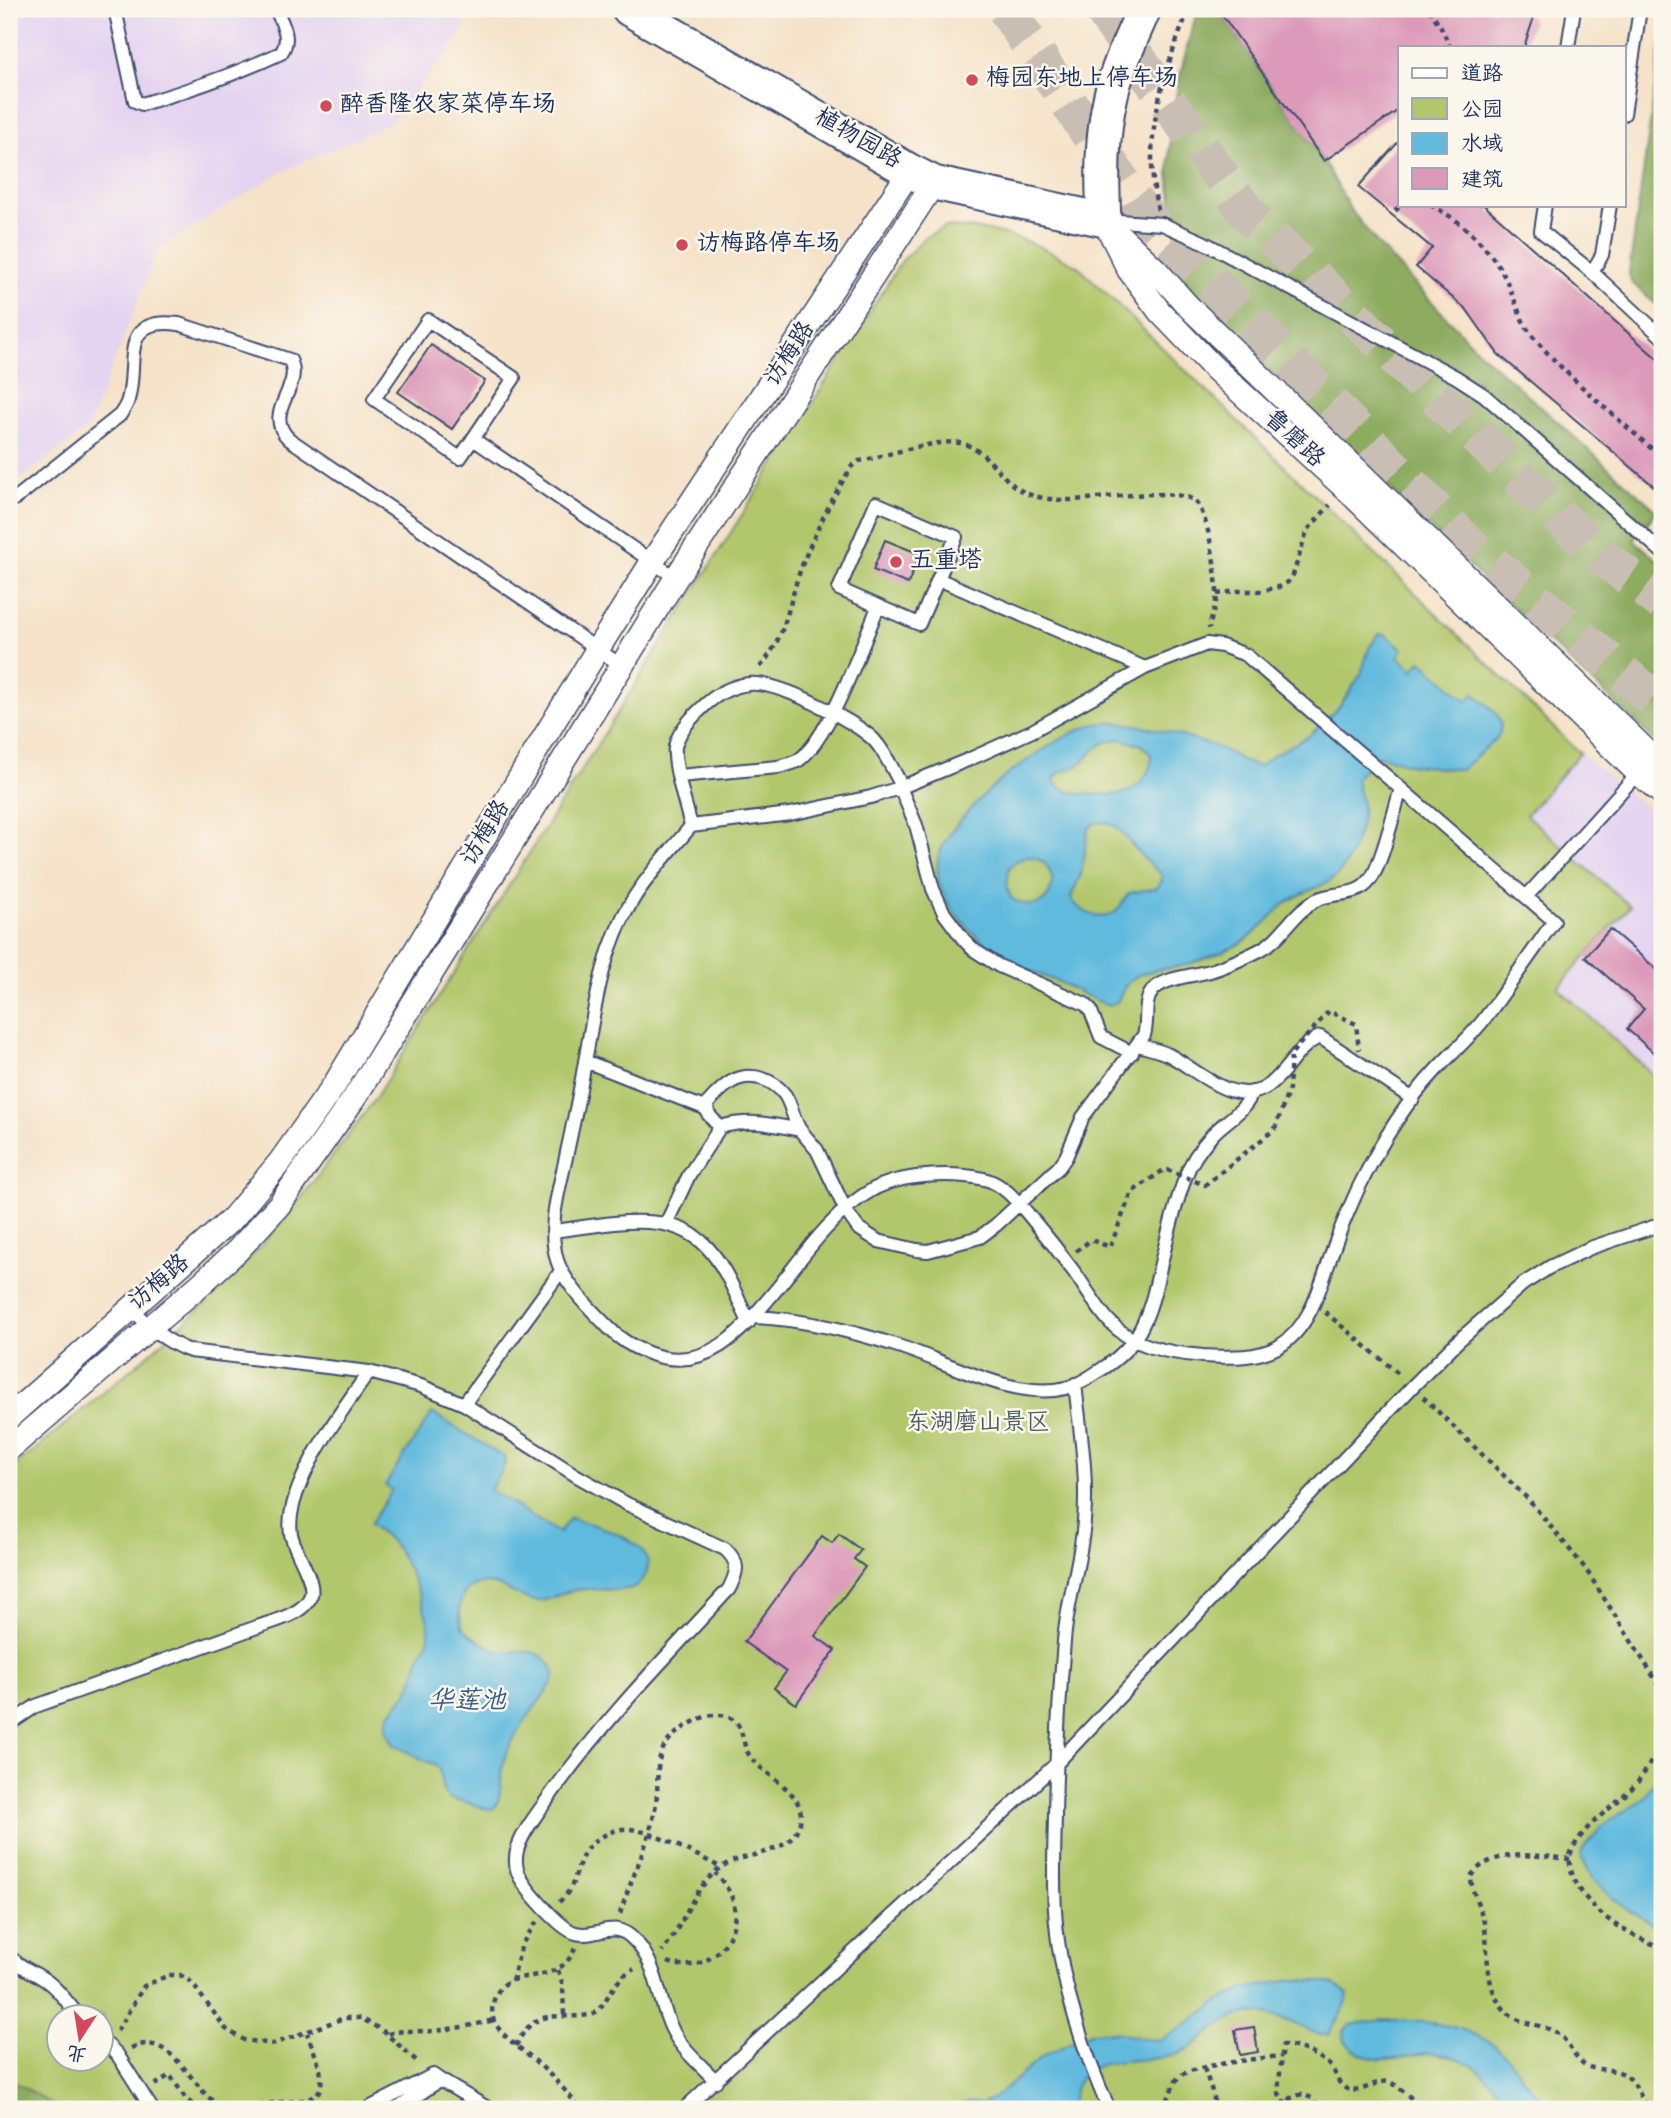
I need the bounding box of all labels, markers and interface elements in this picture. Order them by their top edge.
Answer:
legend [1398,46,1626,206]
text: 道路 [1461,62,1503,89]
place label: 梅园东地上停车场 [986,65,1178,95]
marker: 梅园东地上停车场 [964,72,980,88]
place label: 醉香隆农家菜停车场 [340,91,556,121]
marker: 醉香隆农家菜停车场 [318,98,334,114]
text: 公园 [1461,99,1503,125]
street label: 植物园路 [808,102,907,177]
text: 水域 [1461,132,1503,159]
text: 建筑 [1461,169,1503,195]
place label: 访梅路停车场 [696,229,840,260]
marker: 访梅路停车场 [674,237,690,253]
street label: 访梅路 [758,316,823,393]
street label: 鲁磨路 [1257,403,1331,475]
place label: 五重塔 [910,547,982,577]
marker: 五重塔 [888,554,904,570]
street label: 访梅路 [454,795,518,872]
street label: 访梅路 [122,1248,197,1319]
park label: 东湖磨山景区 [906,1409,1050,1439]
water label: 华莲池 [428,1686,507,1719]
north arrow [46,2002,116,2072]
text: 北 [66,2038,89,2064]

